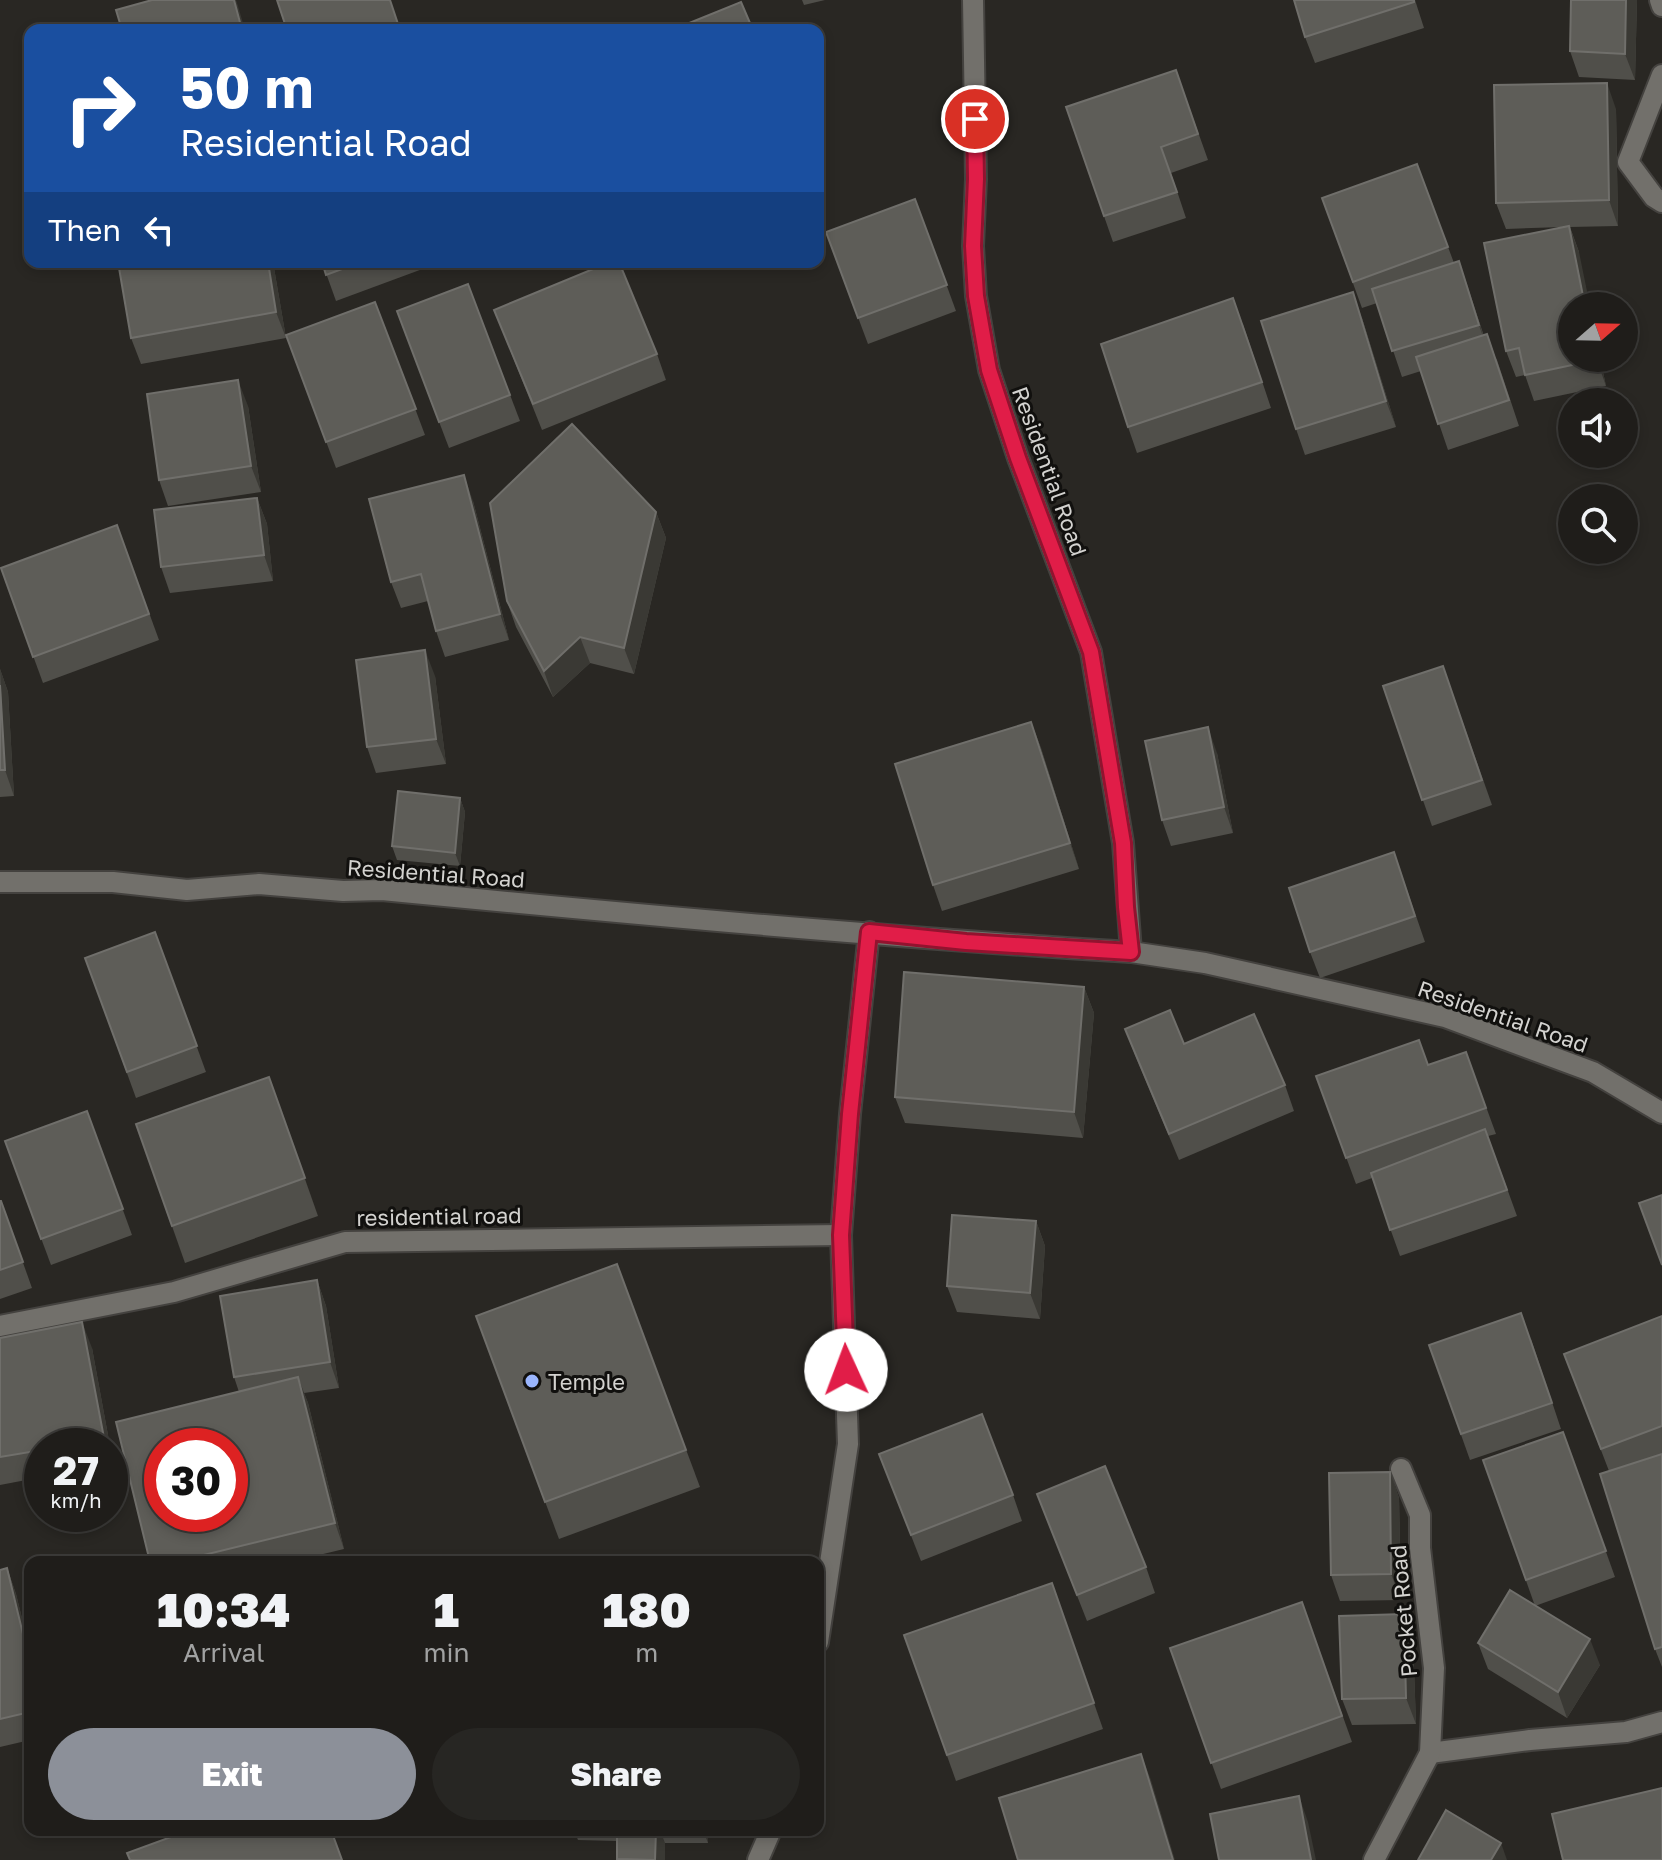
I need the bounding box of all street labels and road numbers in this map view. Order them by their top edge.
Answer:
street label: Residential Road [1007,383,1093,559]
street label: Residential Road [346,853,526,893]
street label: Residential Road [1414,974,1592,1058]
street label: residential road [356,1201,522,1231]
street label: Pocket Road [1384,1544,1422,1678]

